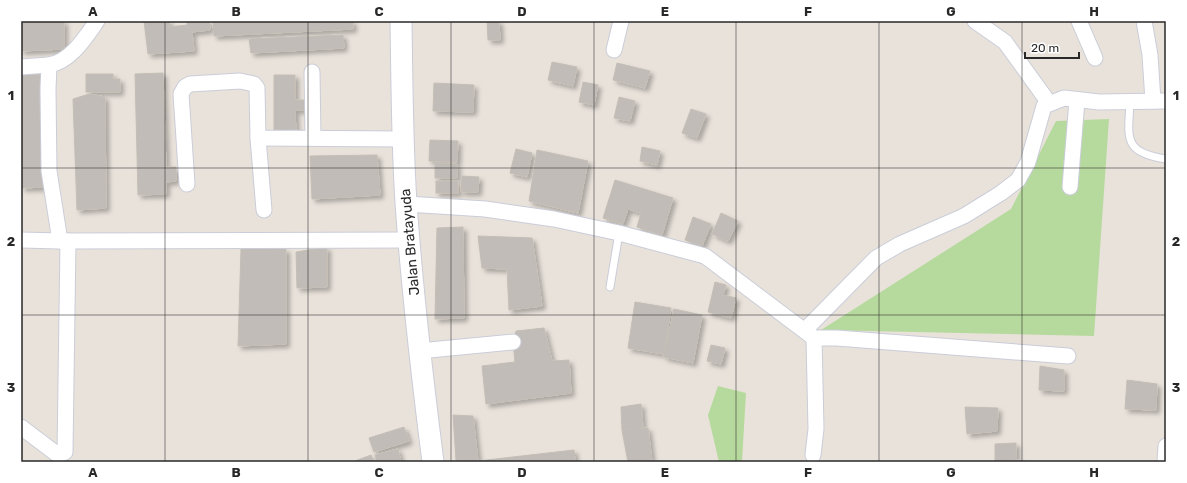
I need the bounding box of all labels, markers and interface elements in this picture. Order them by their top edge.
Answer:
text: A [88,4,98,19]
text: B [231,4,241,19]
text: C [374,4,384,19]
text: D [517,4,527,19]
text: E [661,4,669,19]
text: F [804,4,812,19]
text: G [946,4,956,19]
text: H [1089,4,1099,19]
scale bar [1025,34,1079,60]
text: 20 m [1031,41,1059,55]
text: 1 [8,88,14,103]
text: 1 [1173,88,1179,103]
street label: Jalan Bratayuda [397,188,423,296]
text: 2 [7,234,15,249]
text: 2 [1172,234,1180,249]
text: 3 [7,380,16,395]
text: 3 [1172,380,1181,395]
text: A [88,465,98,480]
text: B [231,465,241,480]
text: C [374,465,384,480]
text: D [517,465,527,480]
text: E [661,465,669,480]
text: F [804,465,812,480]
text: G [946,465,956,480]
text: H [1089,465,1099,480]

